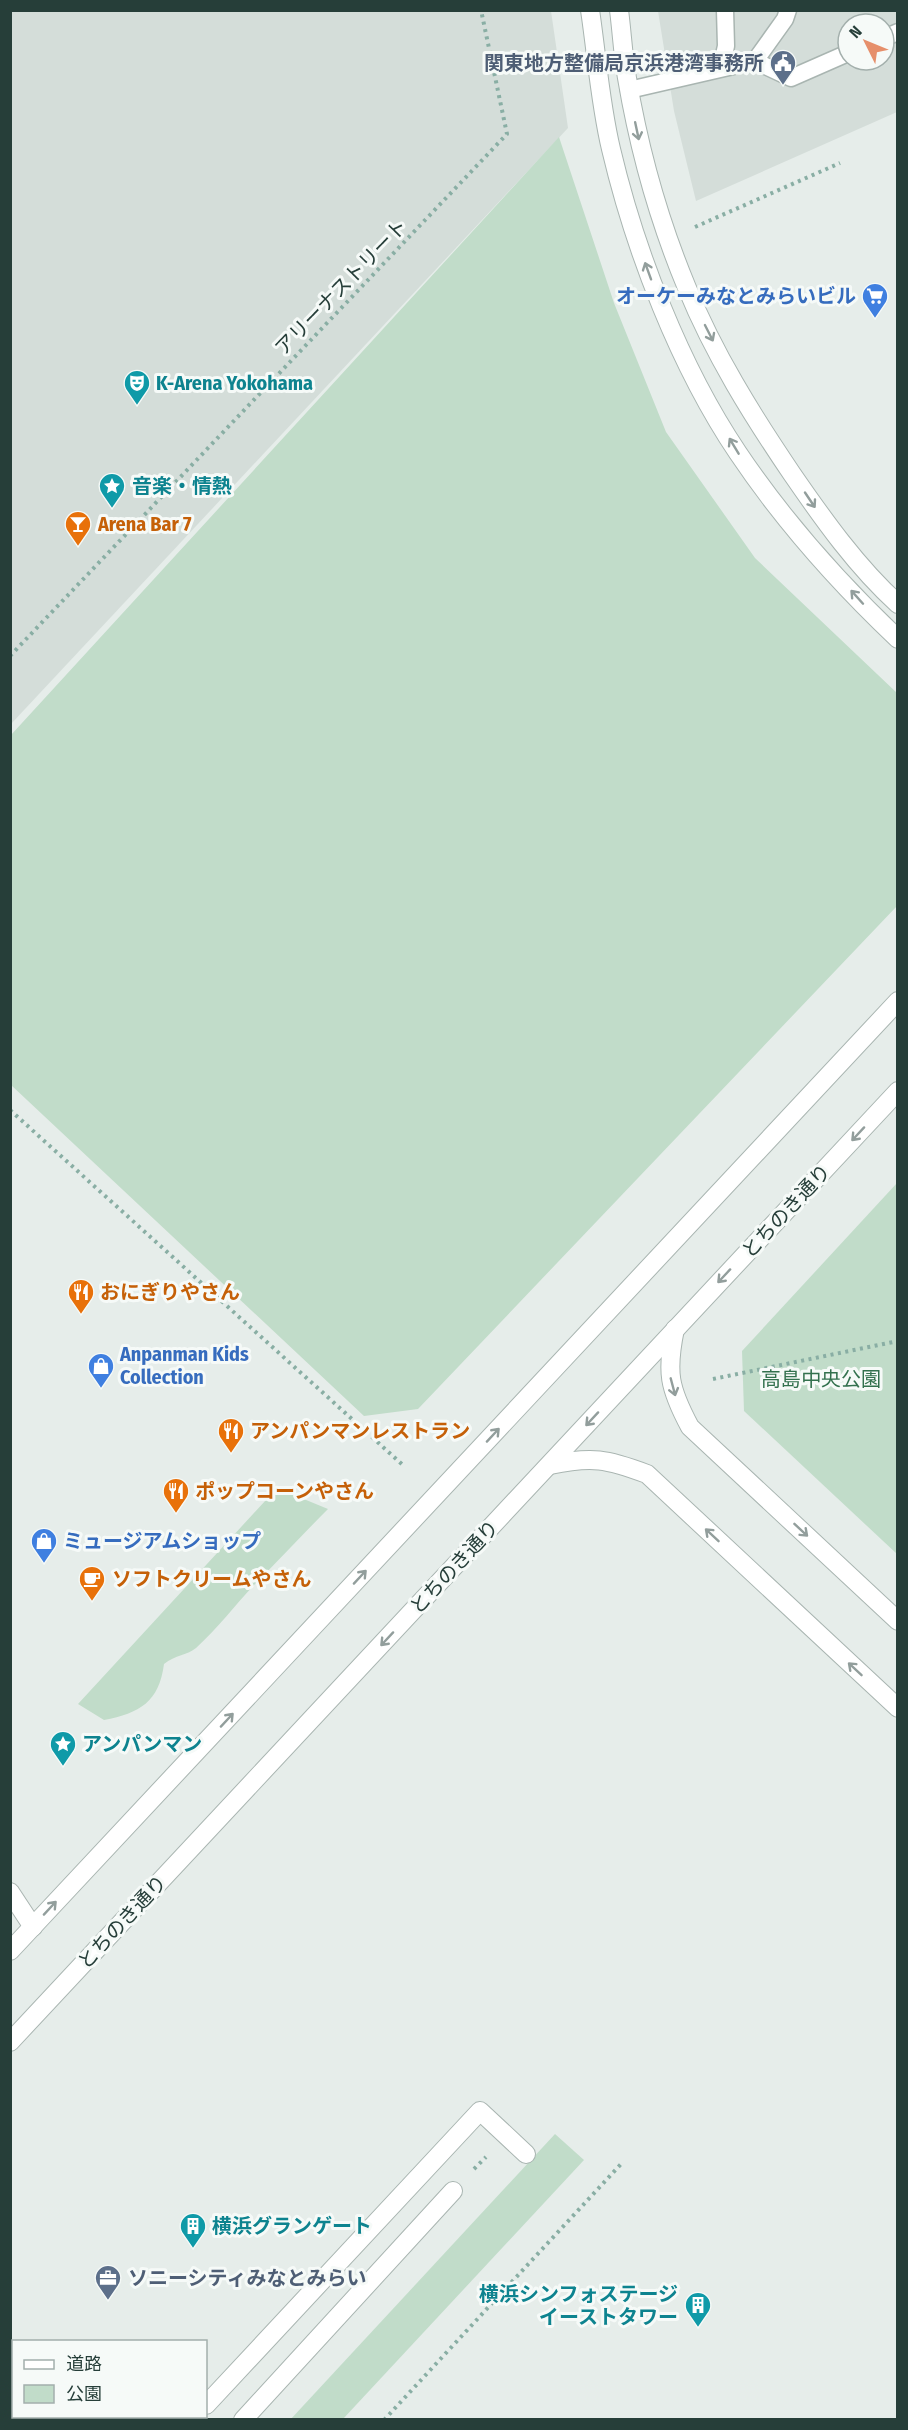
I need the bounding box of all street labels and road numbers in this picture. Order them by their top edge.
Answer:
street label: アリーナストリート [270,214,412,360]
street label: とちのき通り [737,1159,835,1263]
street label: とちのき通り [405,1515,503,1619]
street label: とちのき通り [73,1870,171,1974]

